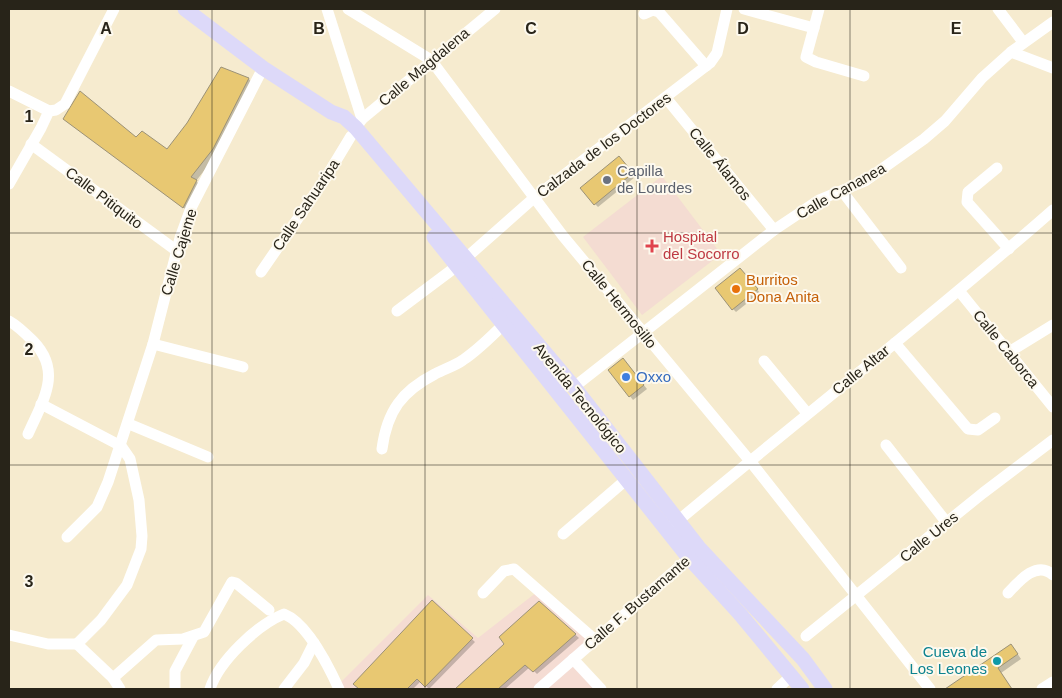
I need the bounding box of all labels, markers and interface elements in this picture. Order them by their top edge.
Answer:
text: A [100,20,112,37]
text: B [313,20,325,37]
text: C [525,20,537,37]
text: D [737,20,749,37]
text: E [951,20,962,37]
street label: Calle Magdalena [375,24,473,109]
street label: Calzada de los Doctores [533,89,674,201]
text: 1 [25,108,34,125]
street label: Calle Álamos [686,124,755,203]
street label: Calle Sahuaripa [269,155,343,254]
street label: Calle Cananea [793,159,889,222]
place label: Capilla de Lourdes [617,162,692,196]
street label: Calle Pitiquito [63,163,146,232]
marker: Capilla de Lourdes [601,174,613,186]
street label: Calle Cajeme [157,206,200,297]
place label: Hospital del Socorro [663,228,740,262]
marker: Hospital del Socorro [645,239,659,253]
street label: Calle Hermosillo [578,256,660,351]
place label: Burritos Dona Anita [746,271,820,305]
marker: Burritos Dona Anita [730,283,742,295]
street label: Calle Caborca [970,306,1043,391]
street label: Avenida Tecnológico [531,339,630,456]
text: 2 [25,341,34,358]
street label: Calle Altar [829,341,893,398]
place label: Oxxo [636,368,671,385]
marker: Oxxo [620,371,632,383]
street label: Calle Ures [896,508,961,565]
street label: Calle F. Bustamante [580,552,693,653]
text: 3 [25,573,34,590]
place label: Cueva de Los Leones [909,643,987,677]
marker: Cueva de Los Leones [991,655,1003,667]

